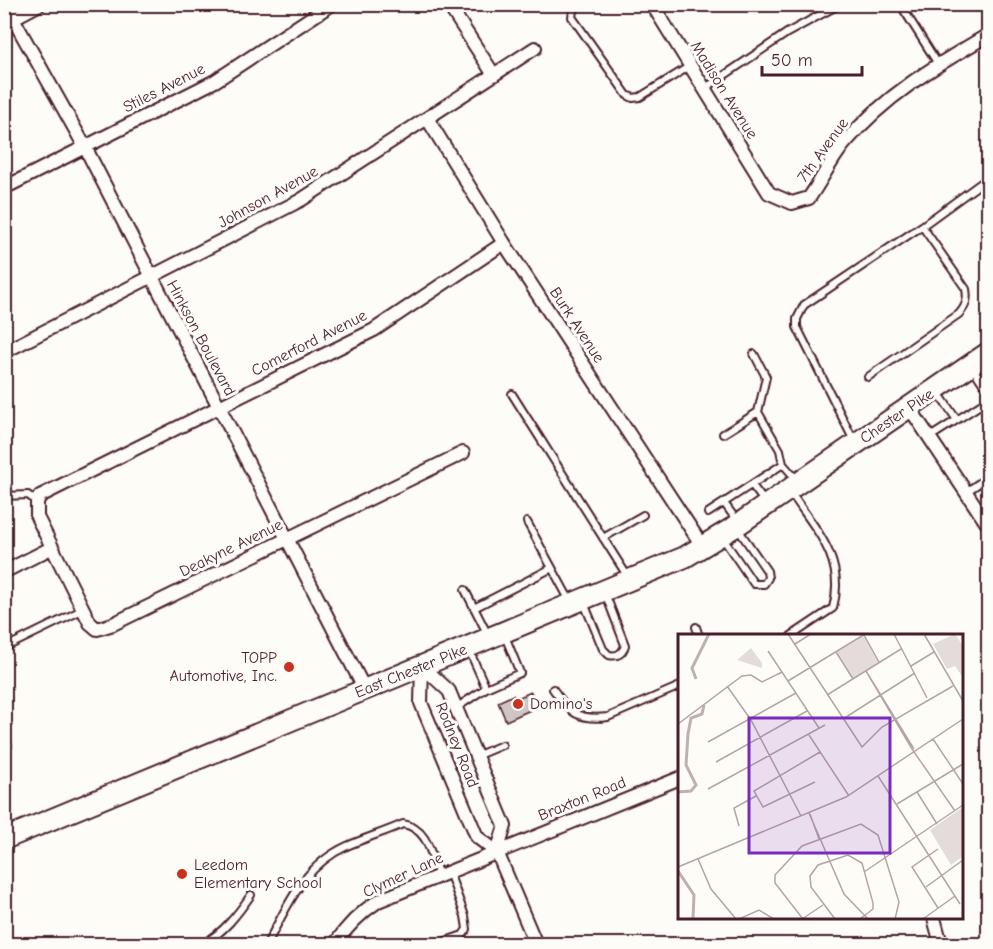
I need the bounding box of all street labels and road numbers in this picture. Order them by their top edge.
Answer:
street label: Madison Avenue [687,38,761,142]
street label: Stiles Avenue [120,60,208,116]
street label: 7th Avenue [794,114,852,186]
street label: Johnson Avenue [215,162,321,232]
street label: Hinkson Boulevard [163,277,239,399]
street label: Burk Avenue [546,284,608,366]
street label: Comerford Avenue [248,306,370,380]
street label: Chester Pike [857,385,937,447]
street label: Deakyne Avenue [177,515,285,581]
street label: East Chester Pike [352,640,470,702]
street label: Rodney Road [432,700,482,790]
street label: Braxton Road [535,773,629,825]
street label: Clymer Lane [360,849,446,901]

